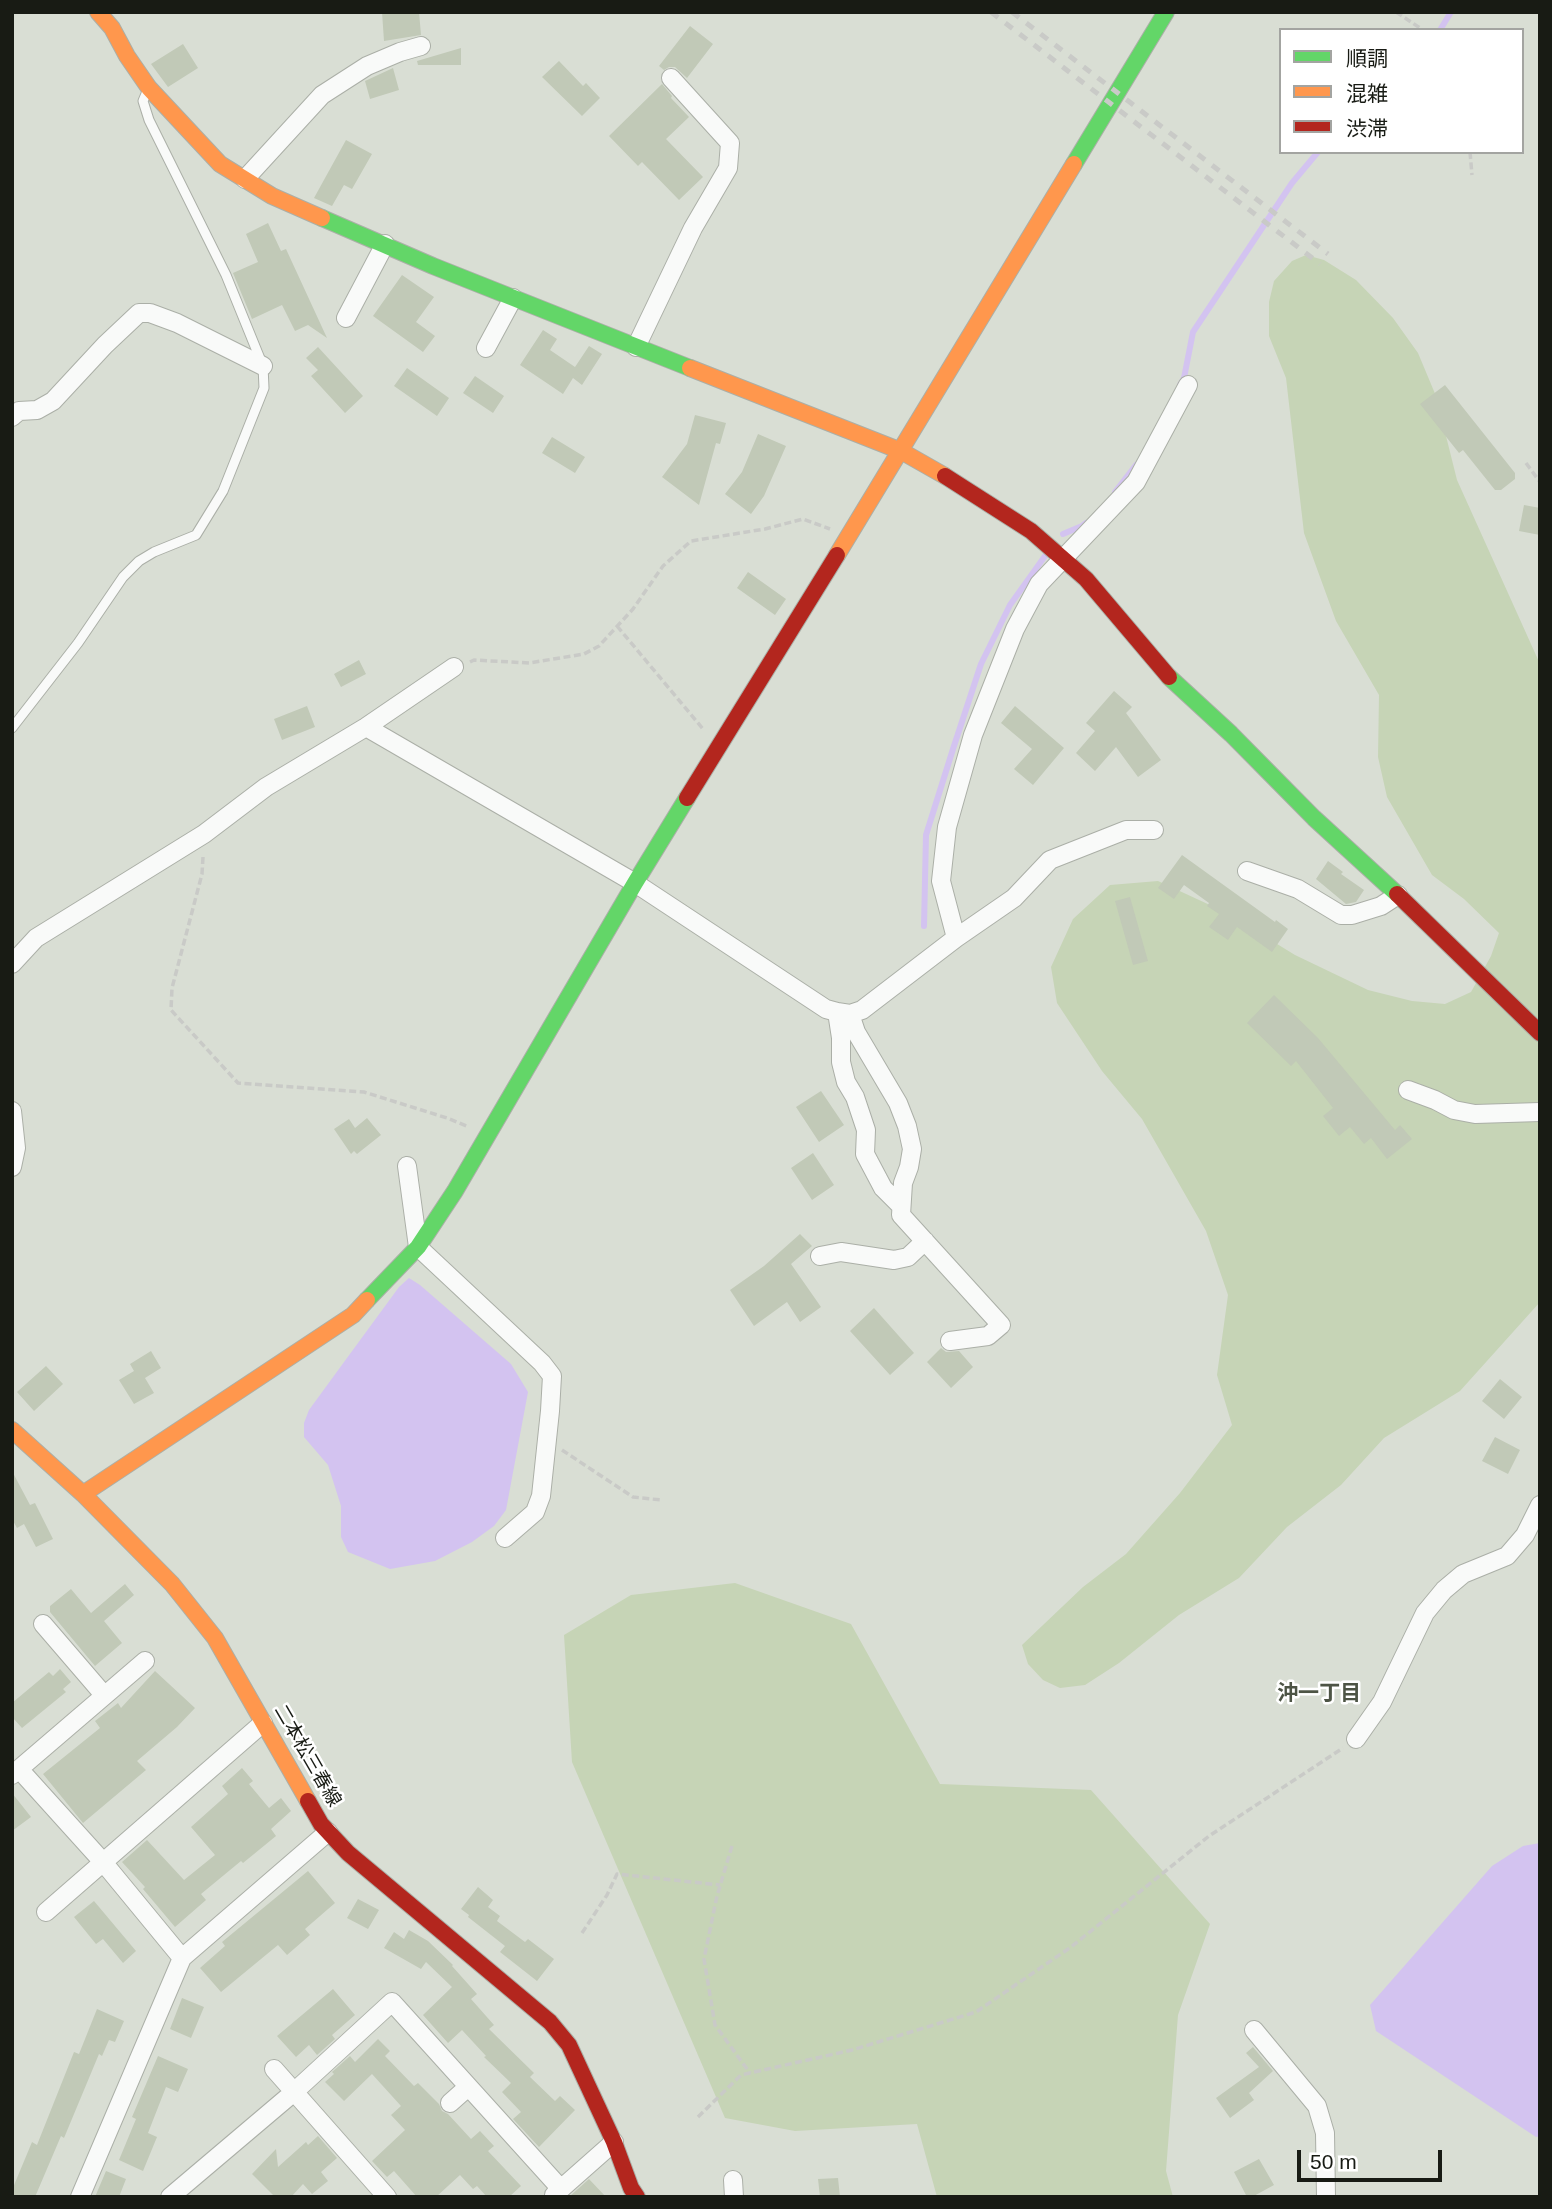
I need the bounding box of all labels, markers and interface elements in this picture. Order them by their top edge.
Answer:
legend [1279,28,1524,154]
text: 順調 [1346,47,1388,70]
text: 混雑 [1346,82,1388,105]
text: 渋滞 [1346,117,1388,140]
district label: 沖一丁目 [1277,1681,1361,1707]
street label: 二本松三春線 [269,1701,345,1811]
scale bar [1300,2136,1445,2180]
text: 50 m [1310,2150,1357,2173]

